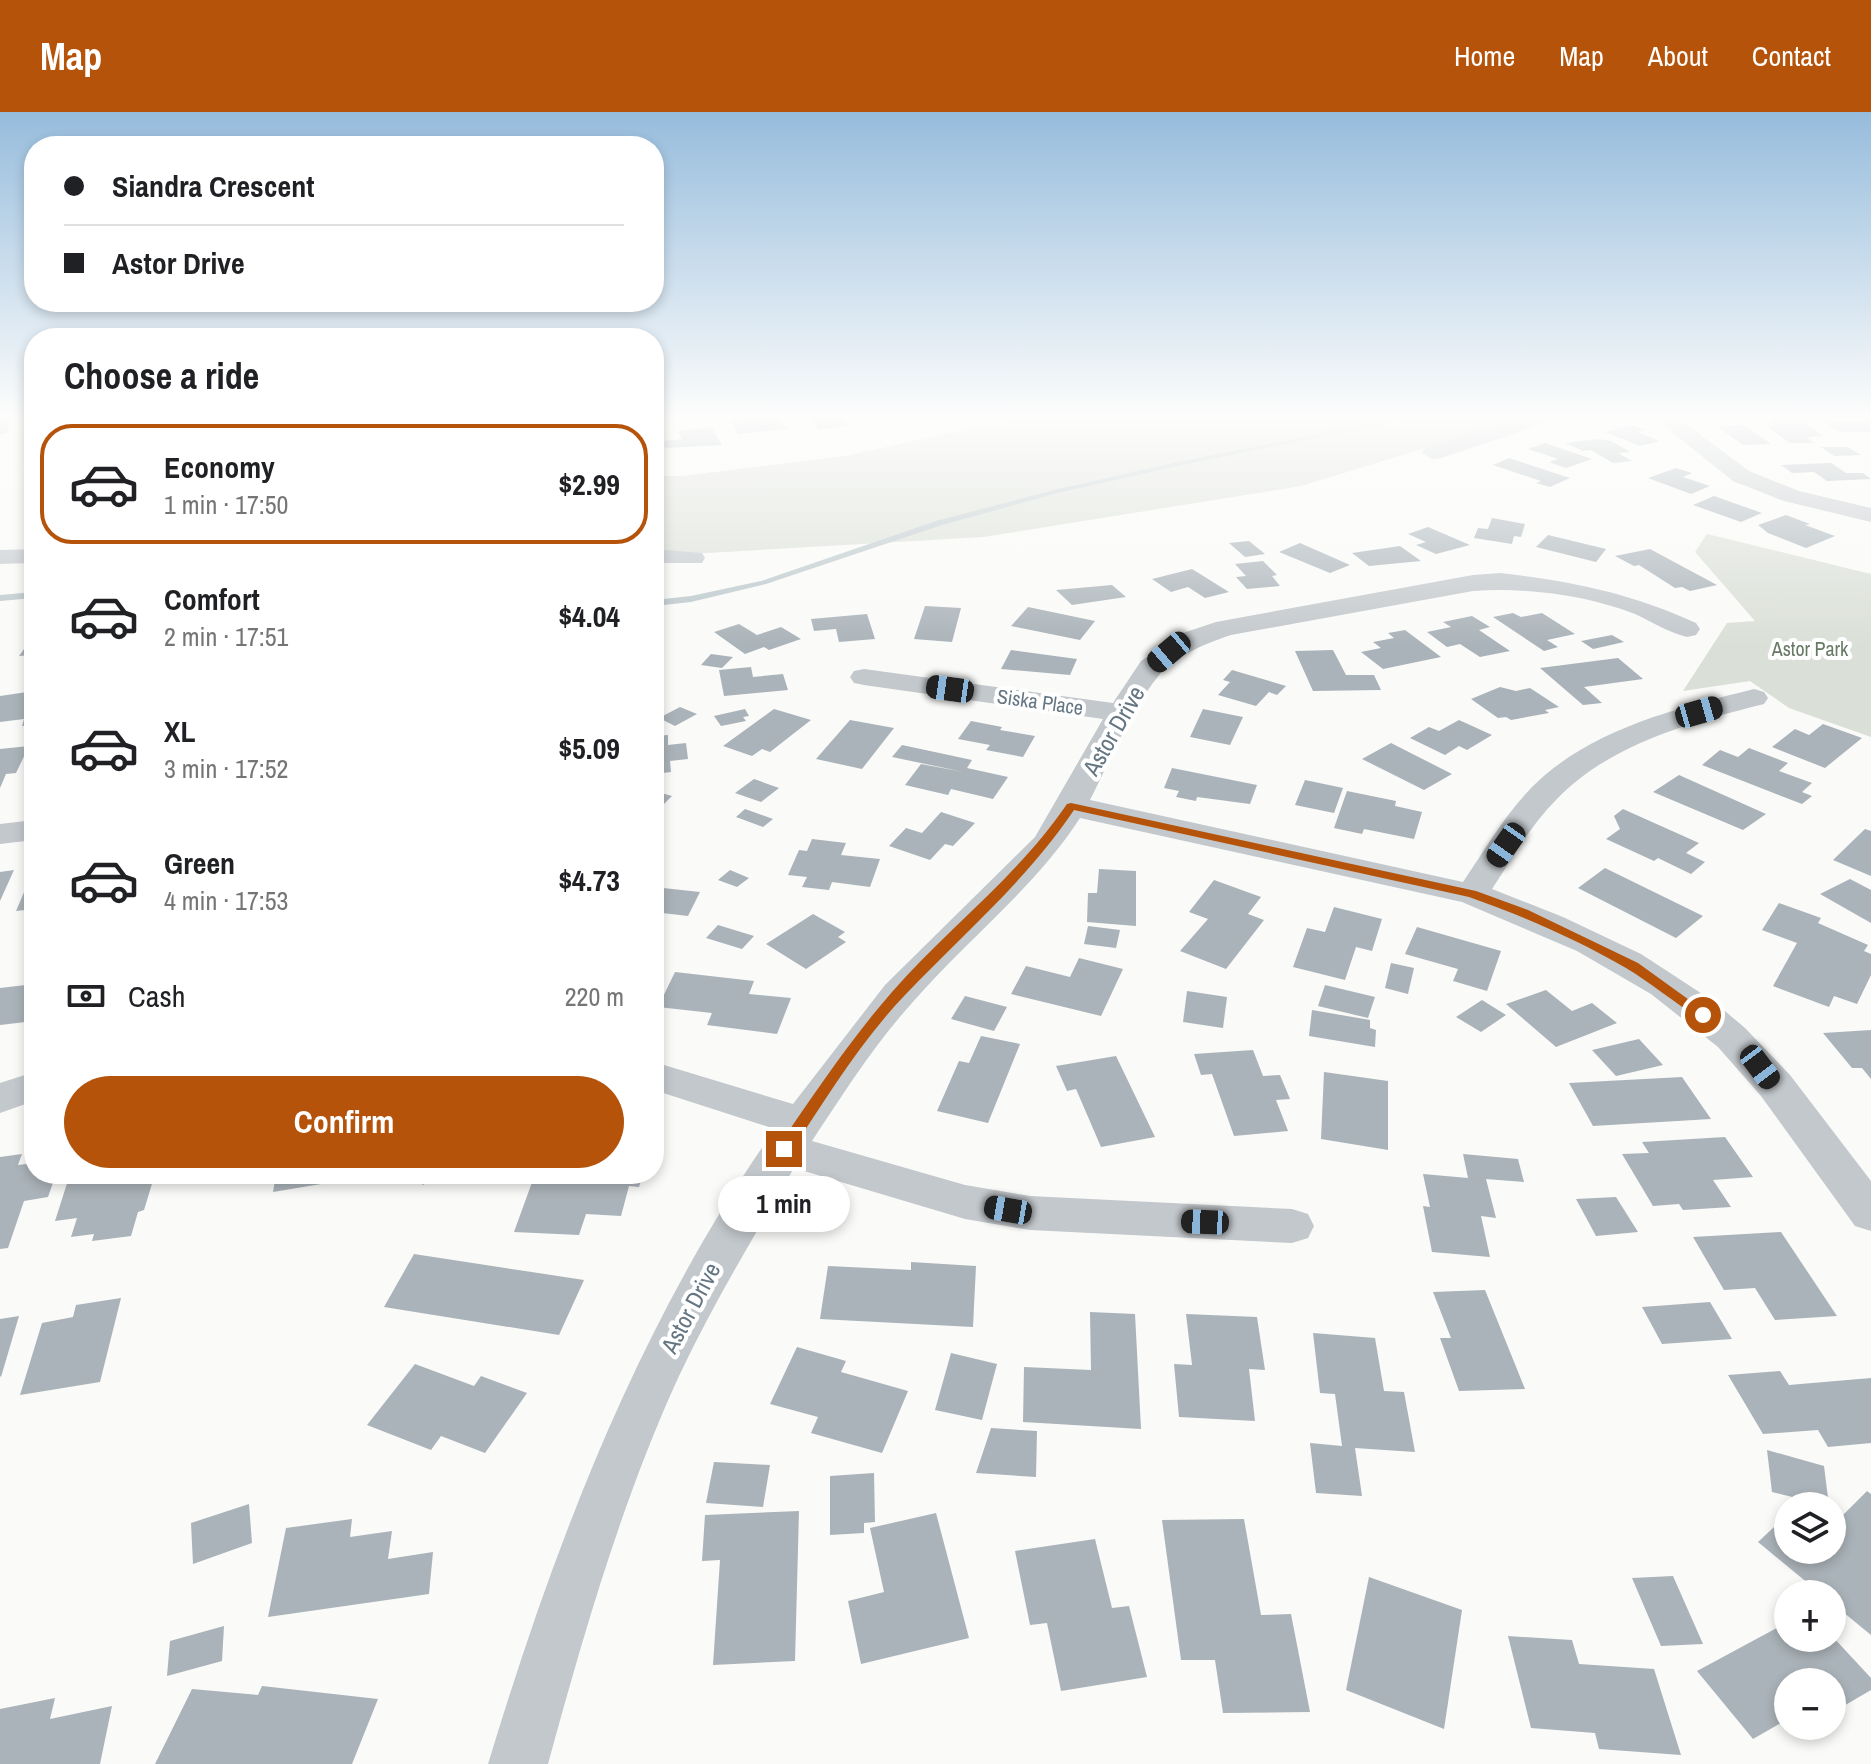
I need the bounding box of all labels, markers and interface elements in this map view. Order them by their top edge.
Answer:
text: Map [40,31,102,82]
text: Home [1454,37,1515,75]
text: Map [1559,37,1604,75]
text: About [1648,37,1708,75]
text: Contact [1752,37,1831,75]
text: Siandra Crescent [112,166,314,206]
text: Astor Drive [112,243,245,283]
text: Choose a ride [64,352,259,400]
text: Economy [164,447,275,487]
icon: car [68,448,140,520]
text: $2.99 [558,464,620,504]
text: 1 min · 17:50 [164,487,288,522]
text: Comfort [164,579,260,619]
icon: car [68,580,140,652]
text: $4.04 [558,596,620,636]
text: 2 min · 17:51 [164,619,288,654]
car [1143,627,1195,677]
park label: Astor Park [1771,635,1849,662]
car [925,674,975,704]
street label: Astor Drive [1074,680,1152,782]
street label: Siska Place [995,682,1085,721]
car [1673,694,1725,730]
text: XL [164,711,195,751]
icon: car [68,712,140,784]
text: $5.09 [558,728,620,768]
text: 3 min · 17:52 [164,751,288,786]
car [1482,818,1530,872]
text: Green [164,843,235,883]
icon: car [68,844,140,916]
text: $4.73 [558,860,620,900]
text: 4 min · 17:53 [164,883,288,918]
icon: cash [64,974,108,1018]
text: Cash [128,976,185,1016]
text: 220 m [565,979,624,1014]
route start [1685,997,1721,1033]
car [1736,1041,1784,1093]
button: Confirm [64,1076,624,1168]
route end [766,1131,802,1167]
callout: 1 min [718,1177,850,1233]
text: 1 min [756,1186,812,1221]
car [982,1194,1034,1226]
car [1181,1209,1229,1235]
street label: Astor Drive [652,1257,727,1359]
map controls [1774,1492,1846,1740]
button: layers [1774,1492,1846,1564]
button: + [1774,1580,1846,1652]
button: − [1774,1668,1846,1740]

